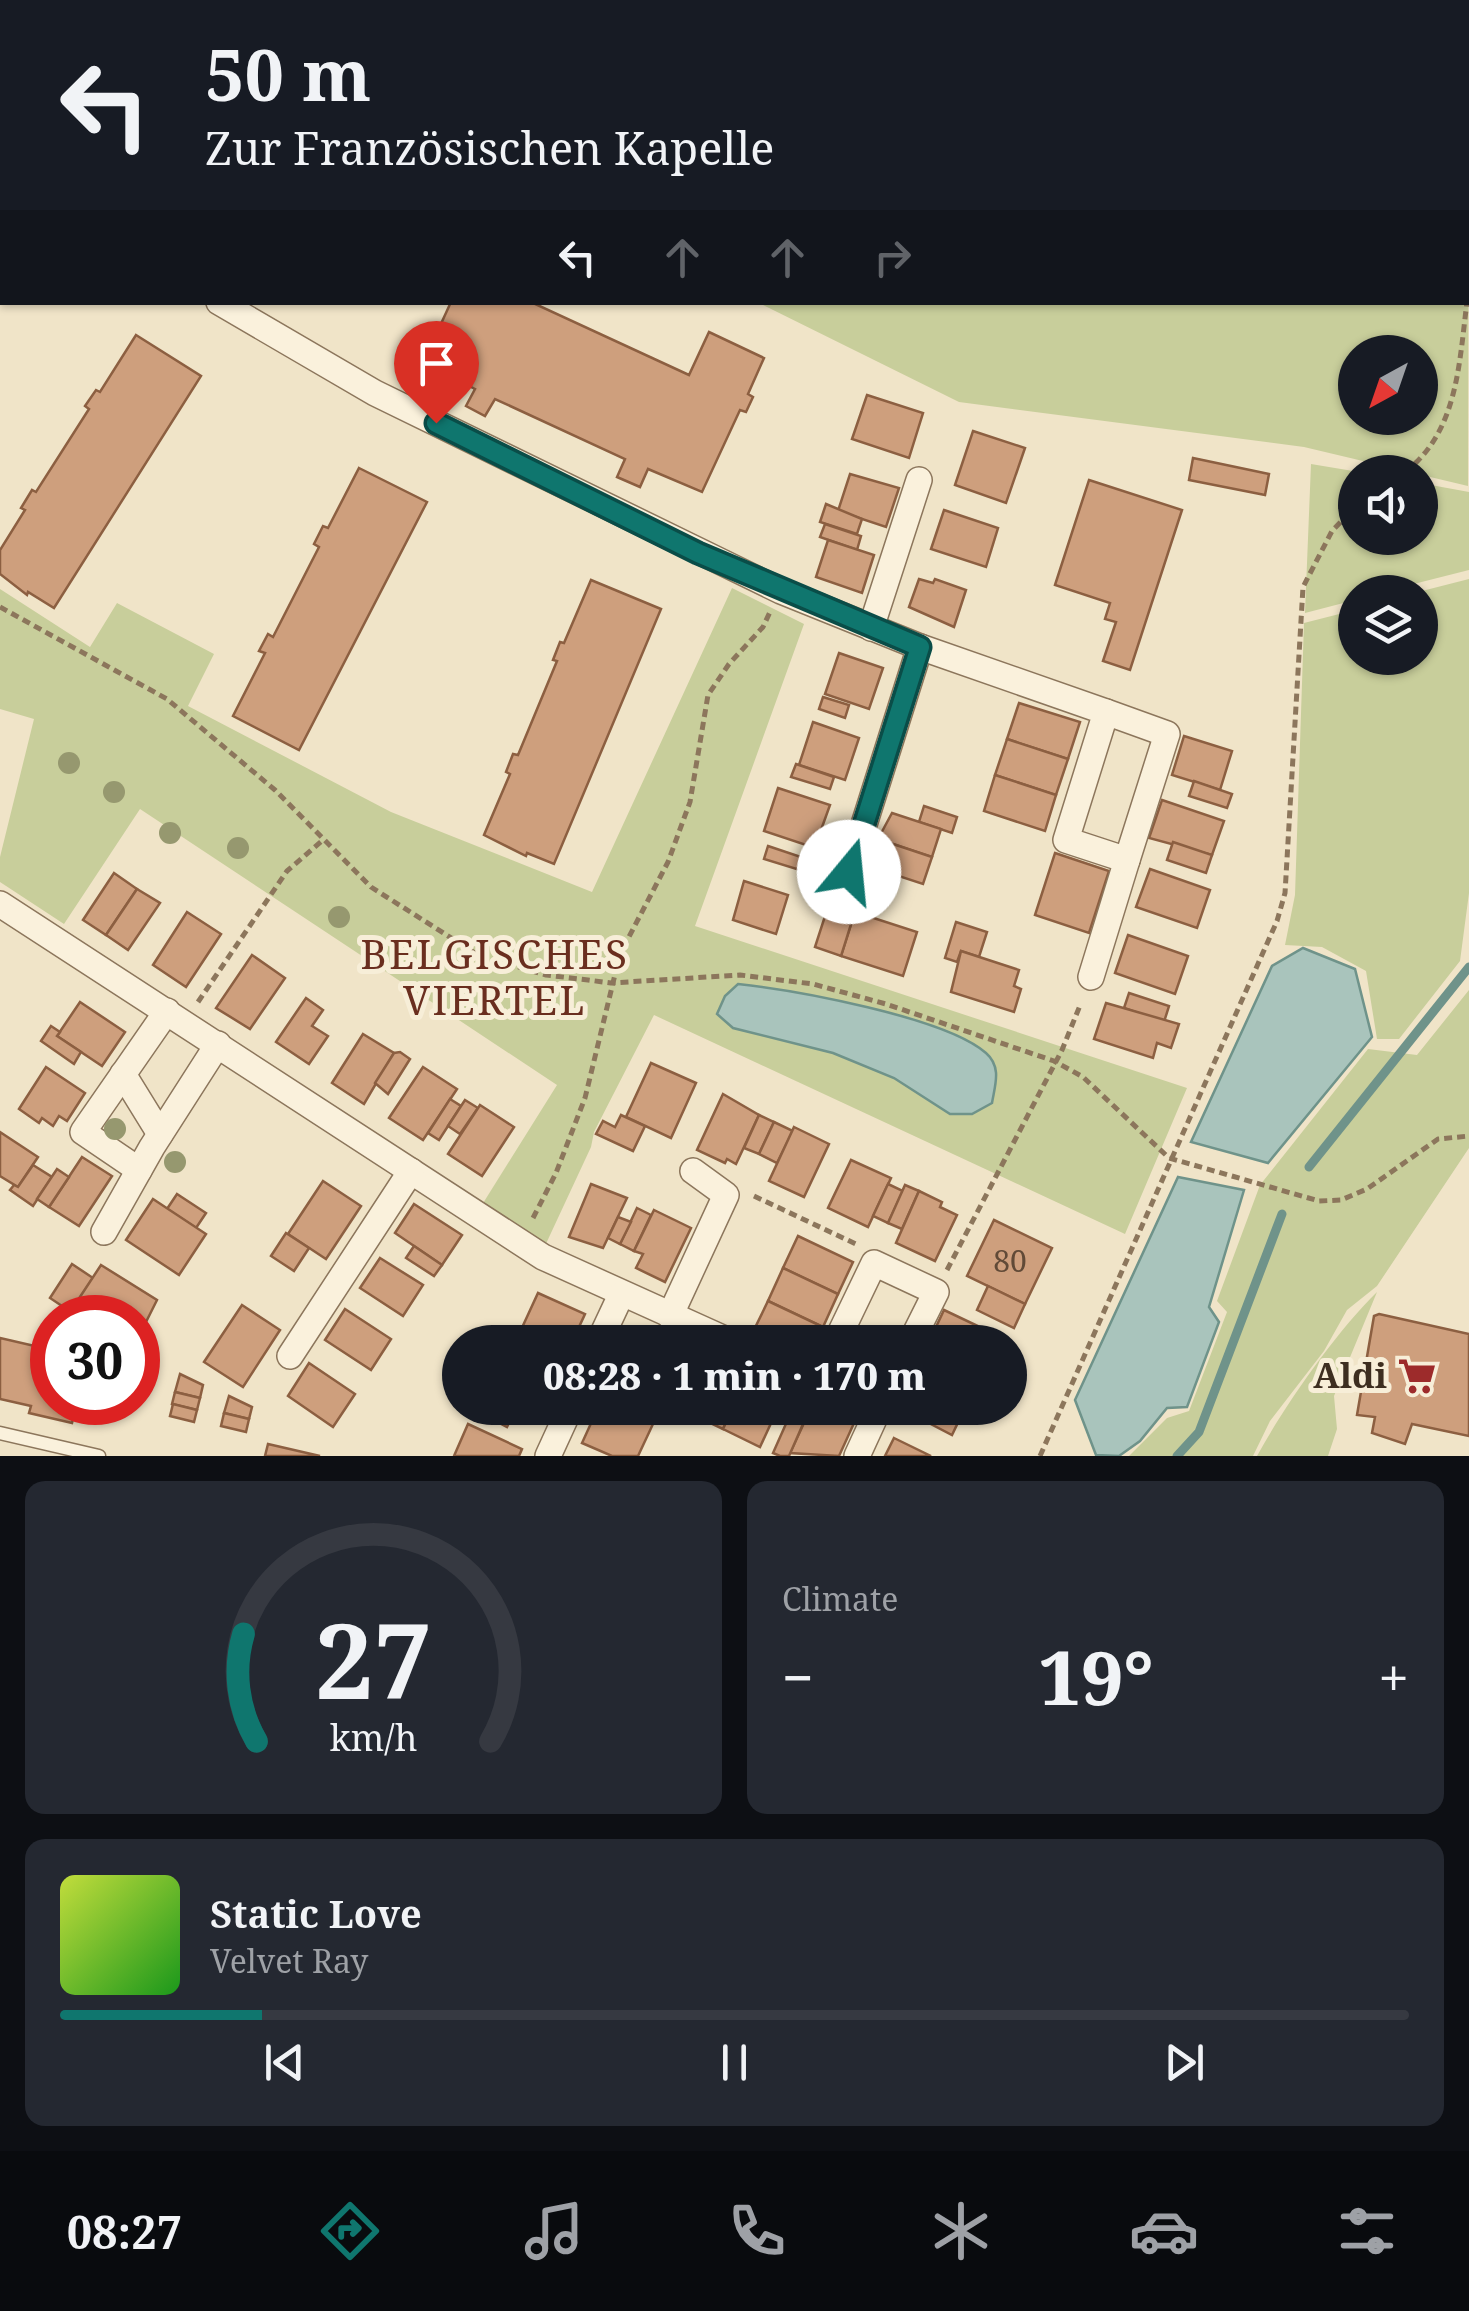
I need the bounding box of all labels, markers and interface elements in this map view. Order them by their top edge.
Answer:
text: 50 m [205,26,371,122]
icon: left [40,40,170,170]
text: Zur Französischen Kapelle [205,117,774,178]
icon: left [550,230,605,285]
icon: ahead [655,230,710,285]
icon: ahead [760,230,815,285]
icon: right [865,230,920,285]
pin [394,321,479,424]
north arrow [1338,335,1438,435]
map controls [1338,335,1438,675]
icon: arrive [409,336,464,391]
button: sound [1338,455,1438,555]
button: layers [1338,575,1438,675]
position arrow [797,820,901,924]
district label: BELGISCHES VIERTEL [361,926,629,1027]
house number: 80 [993,1240,1027,1281]
speed limit sign: 30 [30,1295,160,1425]
text: 08:28 · 1 min · 170 m [543,1349,926,1401]
place label: Aldi [1313,1351,1387,1398]
supermarket icon: Aldi [1396,1355,1438,1397]
text: Climate [782,1577,898,1620]
text: 27 [315,1588,432,1729]
text: 19° [1039,1625,1154,1727]
text: − [782,1639,814,1714]
text: + [1378,1639,1409,1714]
text: km/h [330,1713,417,1761]
text: Static Love [210,1887,422,1939]
text: Velvet Ray [210,1939,368,1982]
icon: previous [257,2035,312,2090]
icon: pause [707,2035,762,2090]
icon: next [1157,2035,1212,2090]
icon: directions [315,2196,385,2266]
icon: music [519,2196,589,2266]
icon: phone [722,2196,792,2266]
icon: climate [926,2196,996,2266]
icon: car [1129,2196,1199,2266]
icon: filters [1332,2196,1402,2266]
text: 08:27 [67,2201,182,2262]

